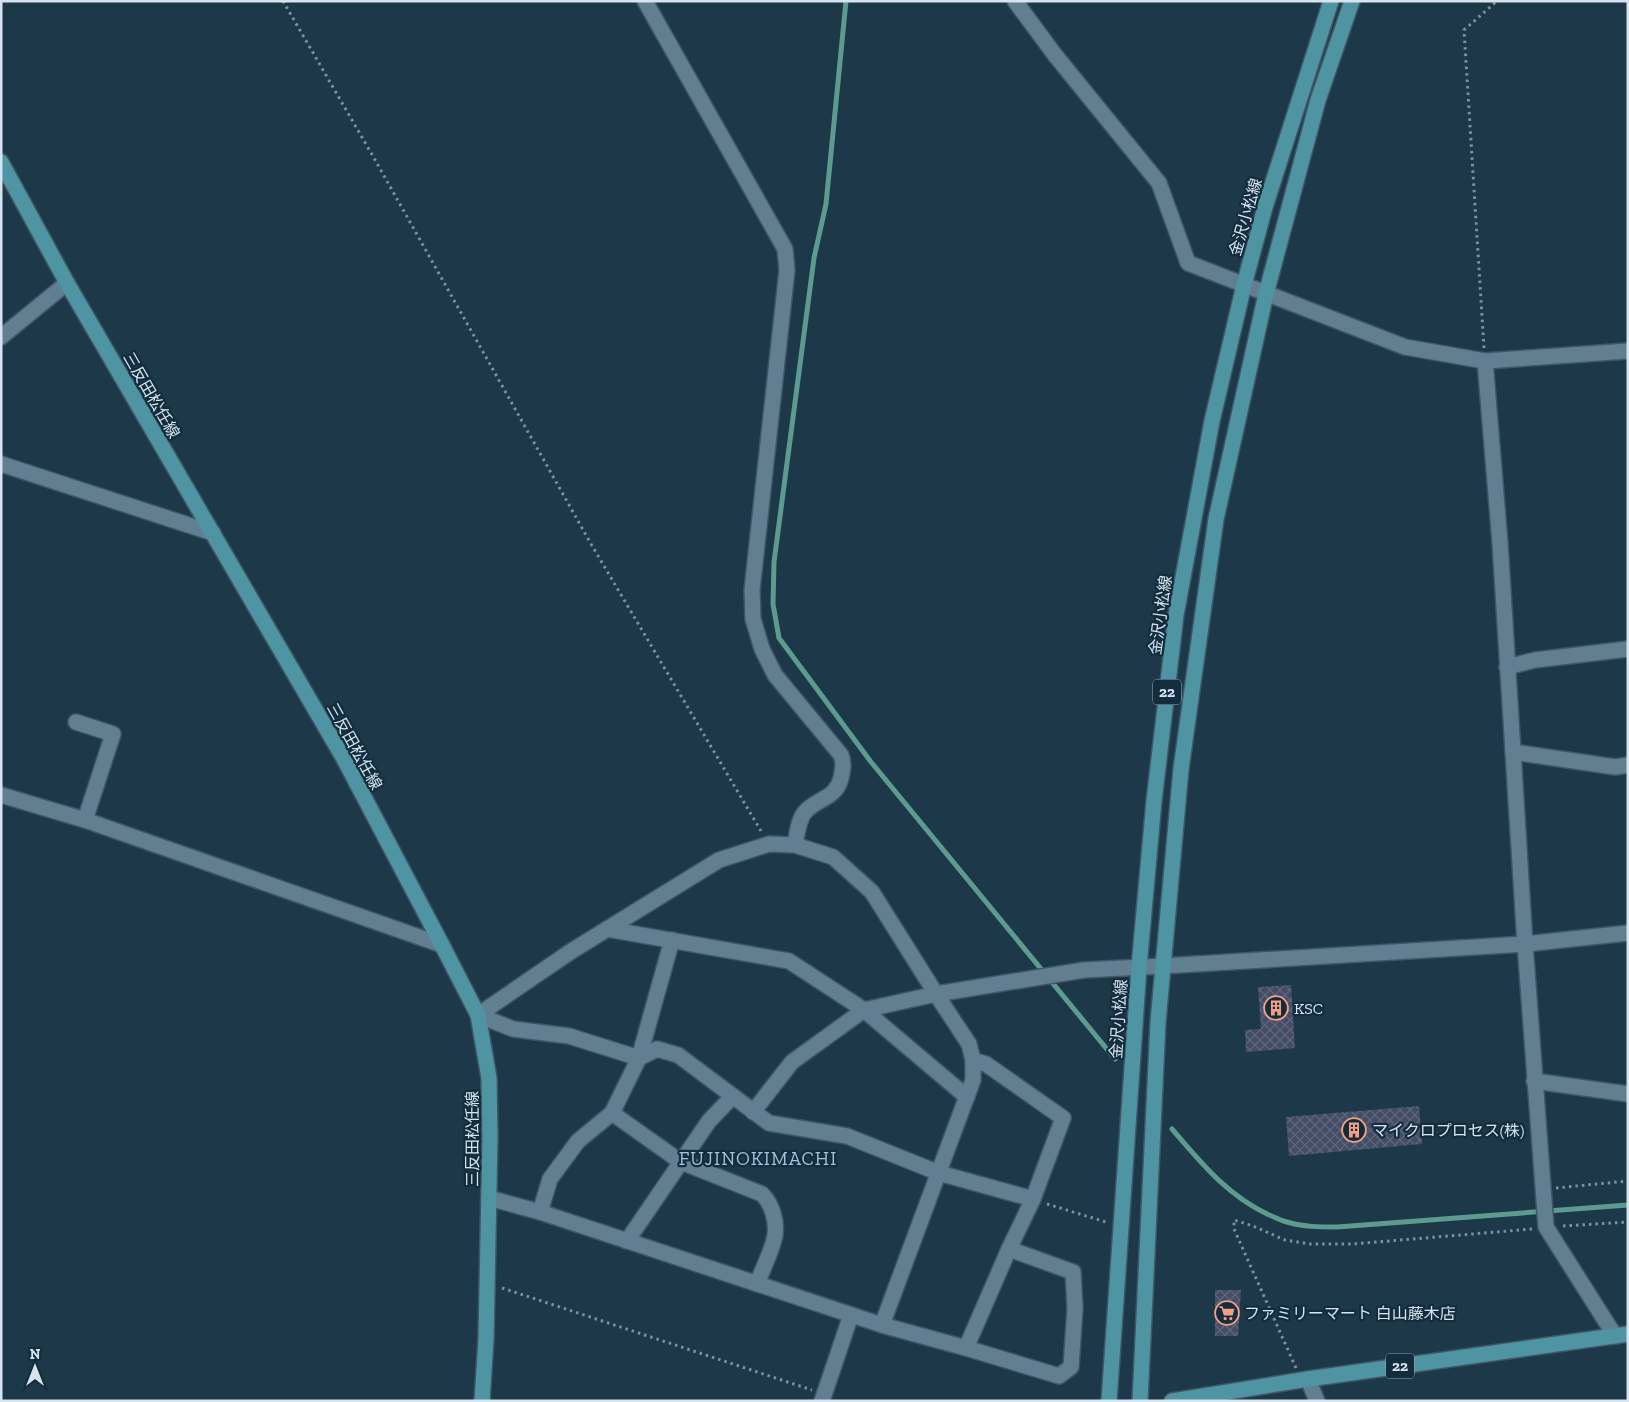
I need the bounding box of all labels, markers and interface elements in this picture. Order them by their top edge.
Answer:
street label: 金沢小松線 [1225,176,1266,258]
street label: 三反田松任線 [119,349,184,442]
street label: 金沢小松線 [1146,574,1175,656]
road number: 22 [1153,680,1181,704]
street label: 三反田松任線 [323,700,386,793]
street label: 金沢小松線 [1106,978,1131,1060]
building icon: KSC [1263,995,1289,1021]
place label: KSC [1294,999,1323,1018]
street label: 三反田松任線 [463,1091,482,1187]
building icon: マイクロプロセス(株) [1341,1117,1367,1143]
place label: マイクロプロセス(株) [1372,1121,1524,1140]
district label: FUJINOKIMACHI [679,1147,837,1170]
supermarket icon: ファミリーマート 白山藤木店 [1214,1300,1240,1326]
place label: ファミリーマート 白山藤木店 [1244,1304,1456,1323]
north arrow [10,1342,60,1392]
text: N [30,1346,41,1363]
road number: 22 [1386,1354,1414,1378]

